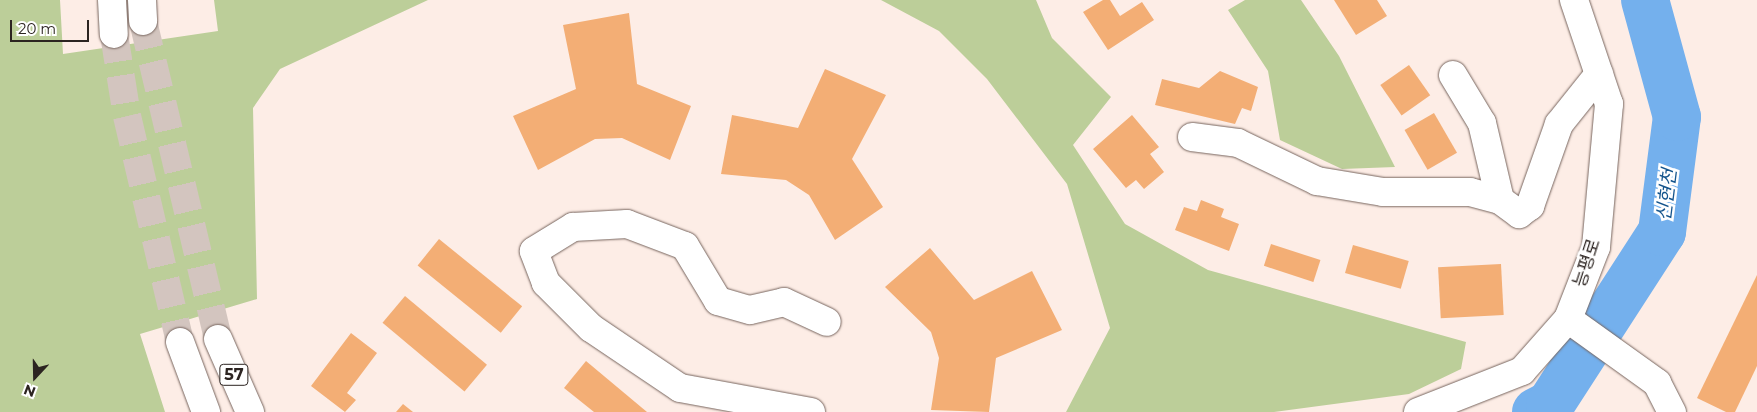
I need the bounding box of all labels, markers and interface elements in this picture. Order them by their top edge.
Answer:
scale bar [12,10,91,42]
text: 20 m [18,19,56,38]
water label: 신현천 [1652,168,1682,222]
street label: 능평로 [1569,236,1605,290]
north arrow [10,352,60,402]
road number: 57 [219,362,249,388]
text: N [21,381,38,401]

